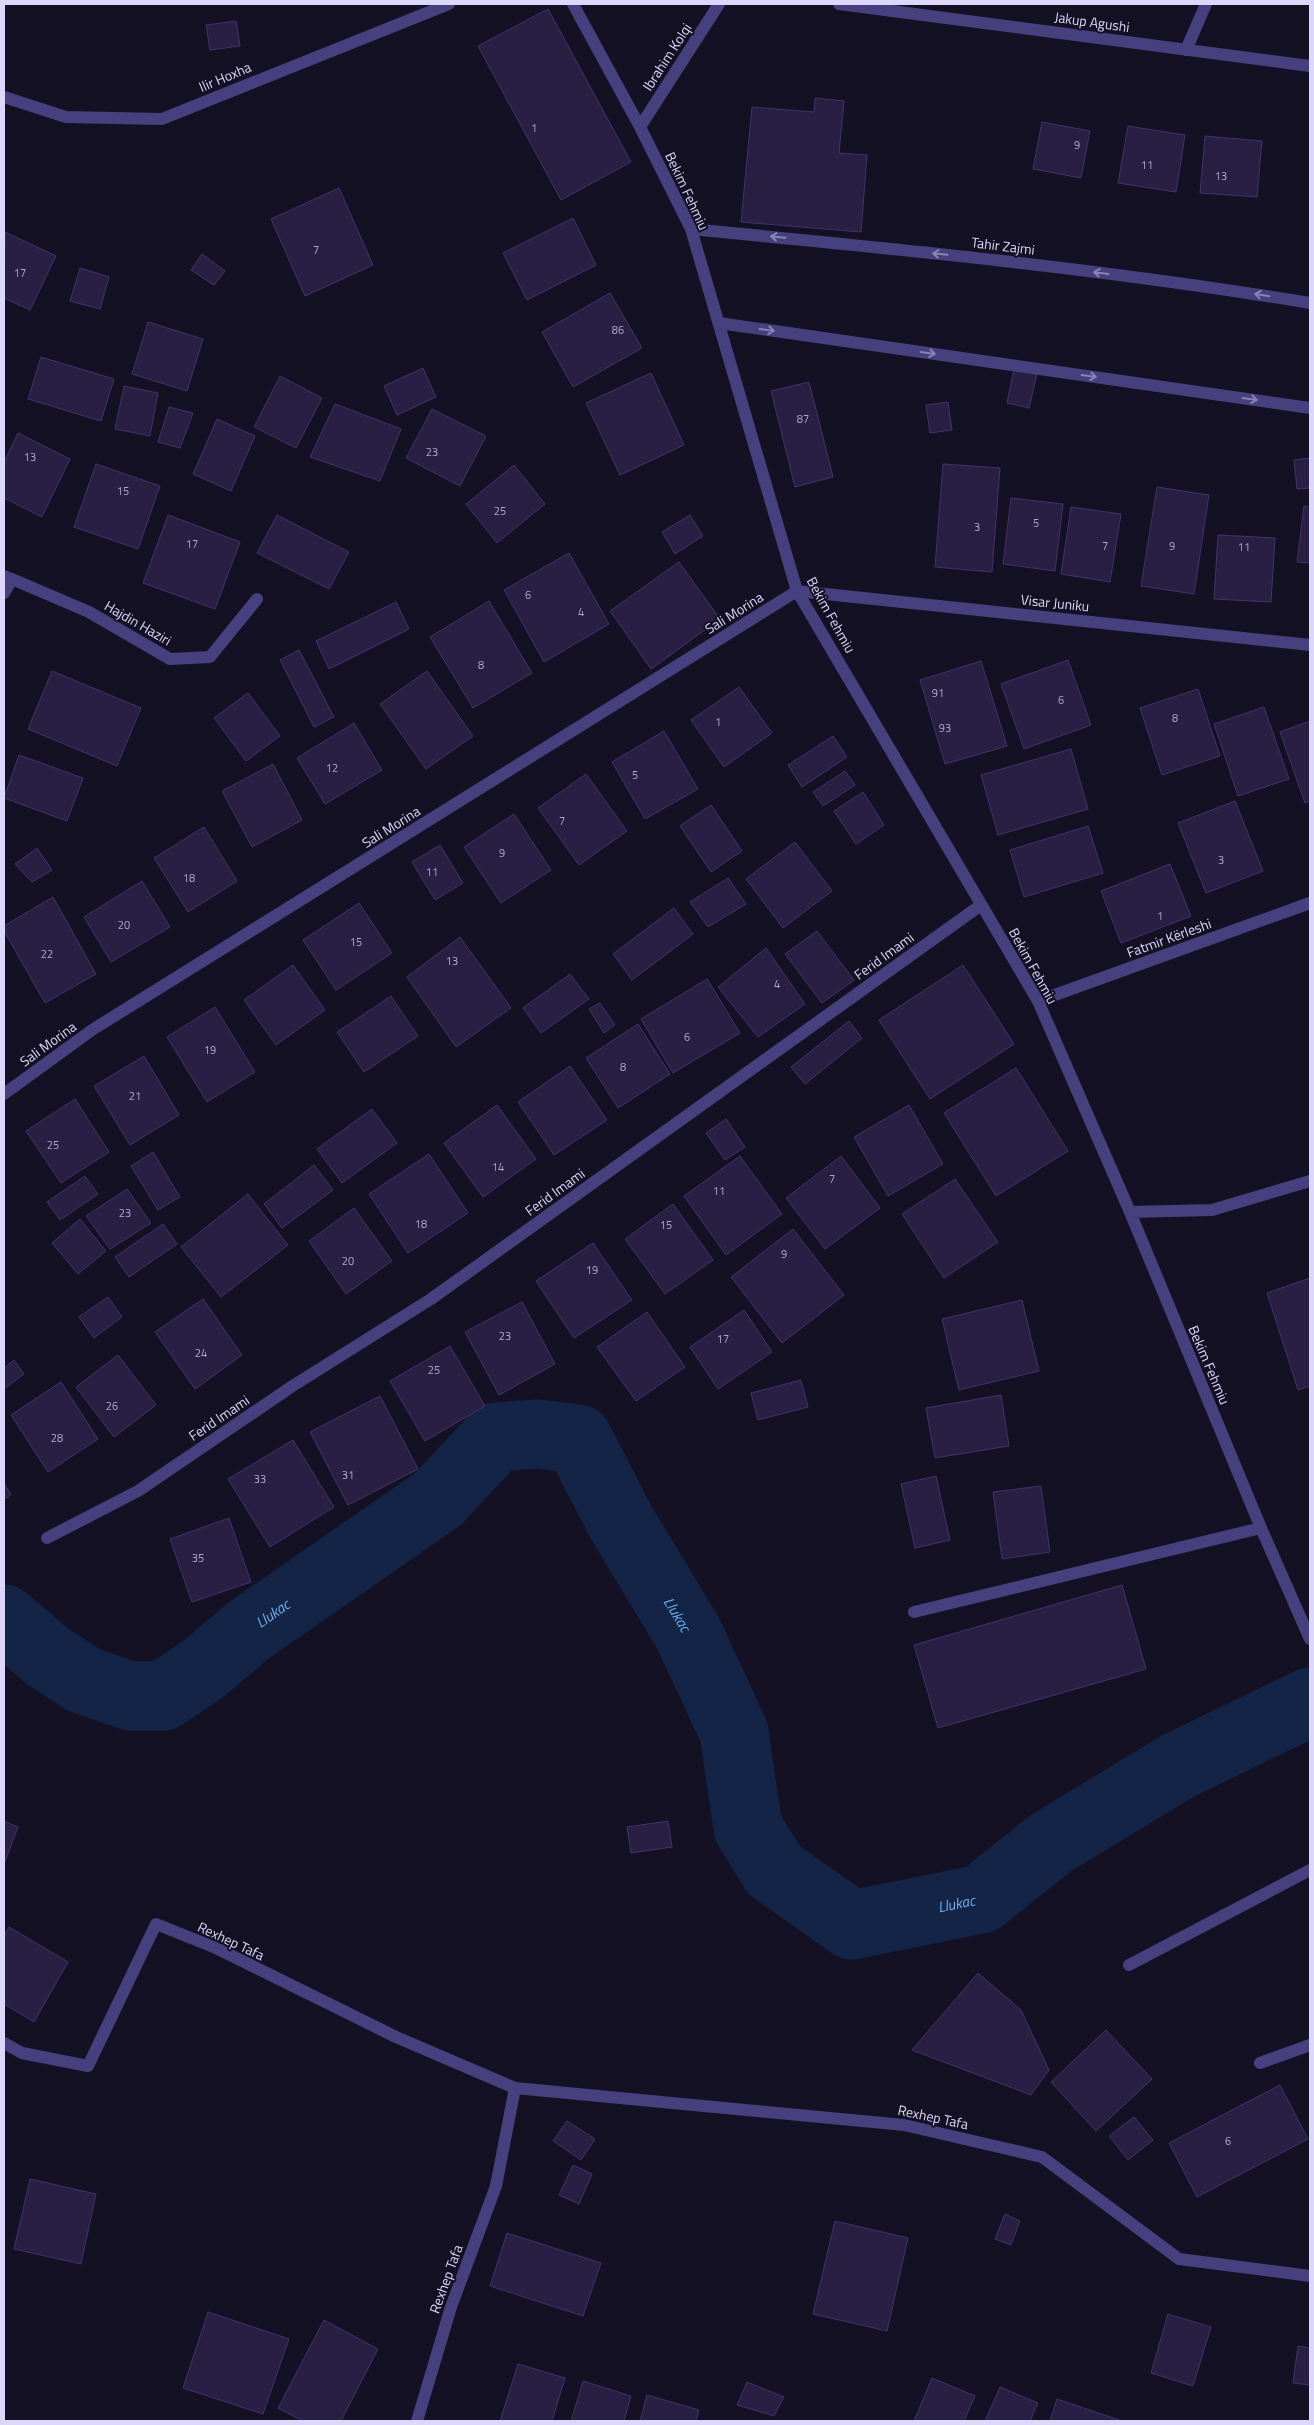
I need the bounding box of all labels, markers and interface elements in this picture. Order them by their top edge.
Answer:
street label: Jakup Agushi [1053,6,1131,37]
street label: Ibrahim Kolqi [637,19,696,95]
street label: Ilir Hoxha [195,56,254,97]
house number: 1 [531,120,537,136]
house number: 9 [1074,137,1080,153]
street label: Bekim Fehmiu [660,148,715,233]
house number: 11 [1141,157,1153,173]
house number: 13 [1215,168,1227,184]
street label: Tahir Zajmi [970,231,1036,260]
one-way arrow [770,232,786,242]
house number: 7 [313,242,319,258]
one-way arrow [932,249,948,259]
house number: 17 [14,265,26,281]
one-way arrow [1093,268,1109,278]
one-way arrow [1255,289,1271,299]
house number: 86 [612,322,624,338]
one-way arrow [759,325,775,335]
one-way arrow [919,348,935,358]
one-way arrow [1080,371,1096,381]
one-way arrow [1241,394,1257,404]
house number: 87 [797,411,809,427]
house number: 23 [426,444,438,460]
house number: 13 [24,449,36,465]
house number: 15 [117,483,129,499]
house number: 25 [494,503,506,519]
house number: 5 [1033,515,1039,531]
house number: 3 [974,519,980,535]
house number: 17 [186,536,198,552]
house number: 7 [1102,538,1108,554]
house number: 9 [1169,538,1175,554]
house number: 11 [1238,539,1250,555]
street label: Bekim Fehmiu [802,573,861,657]
street label: Sali Morina [700,586,767,639]
house number: 6 [525,587,531,603]
street label: Visar Juniku [1020,588,1090,617]
street label: Hajdin Haziri [101,595,176,650]
house number: 4 [578,604,584,620]
house number: 8 [478,657,484,673]
house number: 91 [932,685,944,701]
house number: 6 [1058,692,1064,708]
house number: 8 [1172,710,1178,726]
house number: 1 [715,714,721,730]
house number: 93 [939,720,951,736]
house number: 12 [326,760,338,776]
house number: 5 [632,767,638,783]
street label: Sali Morina [357,800,424,853]
house number: 7 [559,813,565,829]
house number: 9 [499,845,505,861]
house number: 3 [1218,852,1224,868]
house number: 11 [426,864,438,880]
house number: 18 [183,870,195,886]
house number: 1 [1157,908,1163,924]
street label: Fatmir Kërleshi [1124,913,1214,963]
house number: 20 [118,917,130,933]
street label: Bekim Fehmiu [1004,924,1063,1008]
street label: Ferid Imami [849,927,918,985]
house number: 15 [350,934,362,950]
house number: 22 [41,946,53,962]
house number: 13 [446,953,458,969]
house number: 4 [774,976,780,992]
street label: Sali Morina [15,1016,80,1071]
house number: 6 [684,1029,690,1045]
house number: 19 [204,1042,216,1058]
house number: 8 [620,1059,626,1075]
house number: 21 [129,1088,141,1104]
house number: 25 [47,1137,59,1153]
house number: 14 [492,1159,504,1175]
street label: Ferid Imami [520,1163,589,1221]
house number: 7 [829,1171,835,1187]
house number: 11 [713,1183,725,1199]
house number: 23 [119,1205,131,1221]
house number: 18 [415,1216,427,1232]
house number: 15 [660,1217,672,1233]
house number: 9 [781,1246,787,1262]
house number: 20 [342,1253,354,1269]
house number: 19 [586,1262,598,1278]
street label: Bekim Fehmiu [1183,1322,1236,1408]
house number: 23 [499,1328,511,1344]
house number: 17 [717,1331,729,1347]
house number: 24 [195,1345,207,1361]
house number: 25 [428,1362,440,1378]
street label: Ferid Imami [184,1389,253,1446]
house number: 26 [106,1398,118,1414]
house number: 28 [51,1430,63,1446]
house number: 31 [342,1467,354,1483]
house number: 33 [254,1471,266,1487]
house number: 35 [192,1550,204,1566]
water label: Llukac [251,1592,296,1633]
water label: Llukac [658,1592,698,1638]
water label: Llukac [936,1888,979,1918]
street label: Rexhep Tafa [194,1916,268,1965]
street label: Rexhep Tafa [896,2099,970,2134]
house number: 6 [1225,2133,1231,2149]
street label: Rexhep Tafa [423,2242,468,2316]

